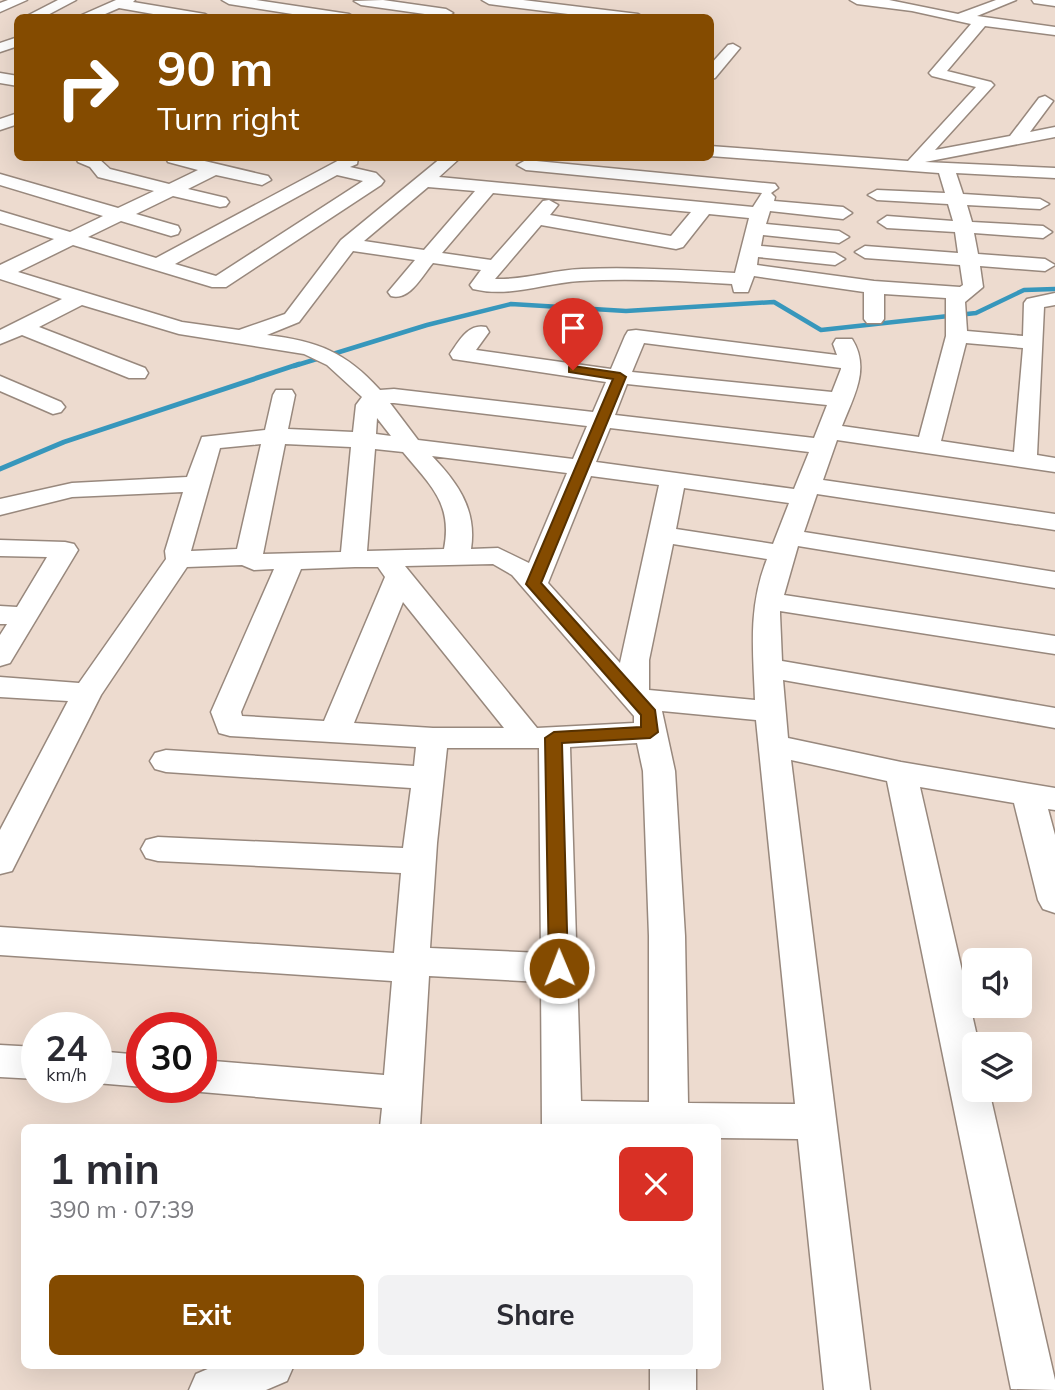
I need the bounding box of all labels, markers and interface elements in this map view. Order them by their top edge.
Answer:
text: 90 m [157,37,273,98]
icon: right [42,42,133,133]
text: Turn right [157,98,300,138]
pin [543,298,603,370]
icon: arrive [554,309,592,347]
position arrow [522,931,596,1005]
map controls [962,948,1032,1102]
button: sound [962,948,1032,1018]
speed limit sign: 30 [126,1012,217,1103]
text: 24 [45,1026,88,1070]
button: layers [962,1032,1032,1102]
text: km/h [46,1063,87,1086]
text: 1 min [49,1142,160,1195]
button: close [619,1147,693,1221]
text: 390 m · 07:39 [49,1195,194,1224]
button: Exit [49,1275,364,1355]
button: Share [378,1275,693,1355]

